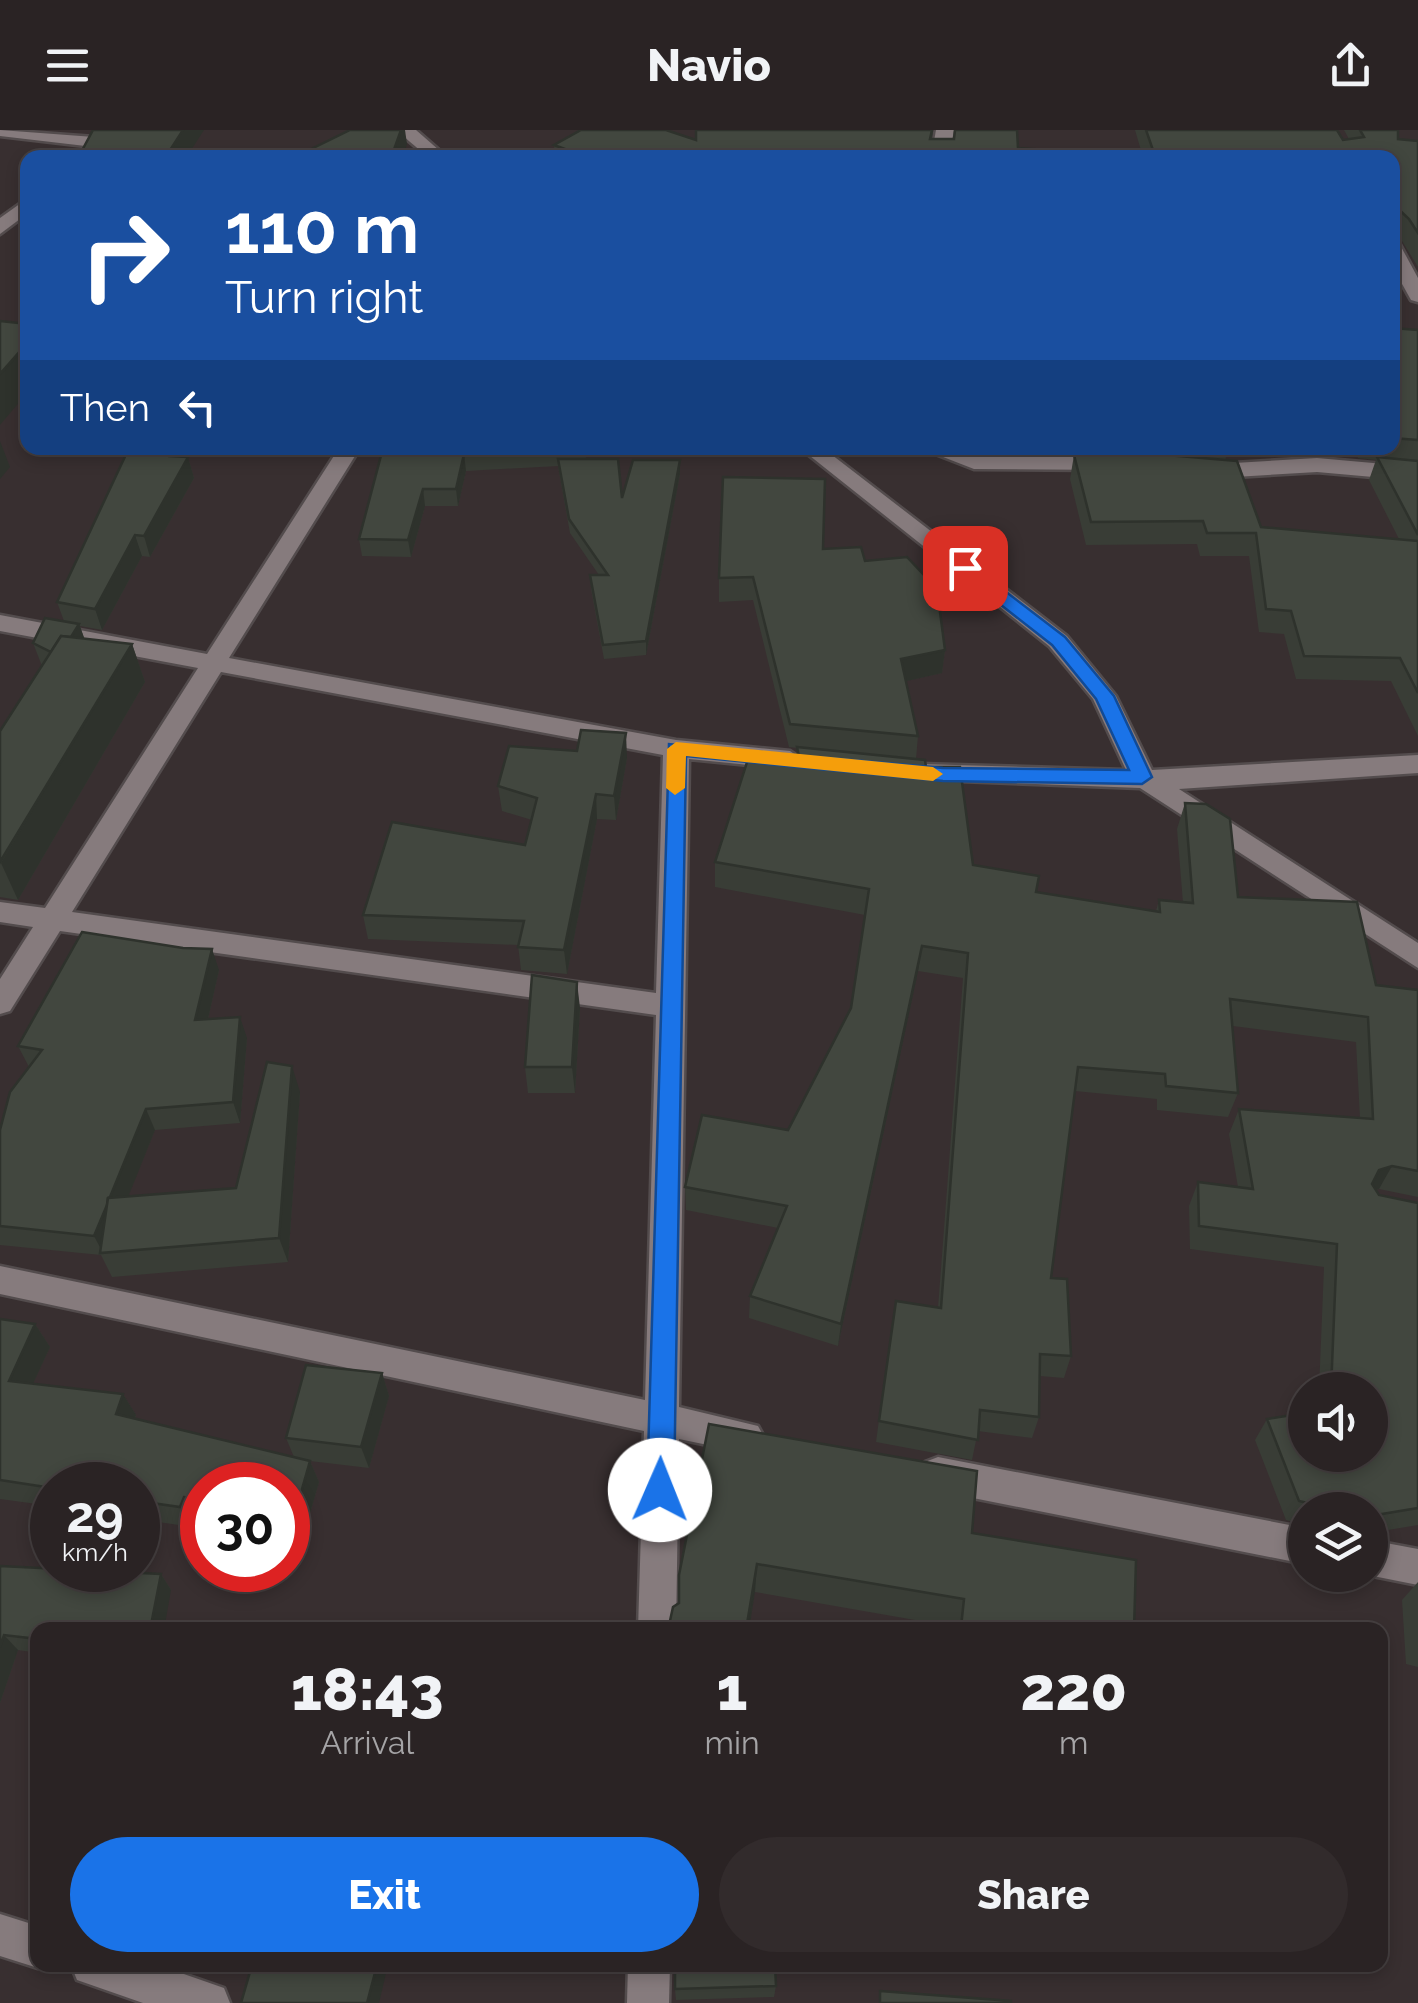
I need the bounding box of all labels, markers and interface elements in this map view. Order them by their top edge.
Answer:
icon: menu [40,38,95,93]
icon: share [1323,38,1378,93]
text: Navio [647,39,771,92]
text: 110 m [225,187,419,269]
icon: right [60,190,190,320]
text: Turn right [225,271,423,324]
icon: left [170,380,225,435]
text: Then [60,385,150,430]
pin [923,526,1008,611]
icon: arrive [938,541,993,596]
map controls [1288,1372,1388,1592]
button: sound [1288,1372,1388,1472]
position arrow [608,1438,712,1542]
speed limit sign: 30 [180,1462,310,1592]
text: 29 [66,1485,124,1544]
button: layers [1288,1492,1388,1592]
text: km/h [62,1537,128,1567]
text: 18:43 [291,1654,444,1724]
text: 1 [717,1654,748,1724]
text: 220 [1021,1654,1127,1724]
text: Arrival [320,1724,414,1761]
text: min [705,1724,760,1761]
text: m [1059,1724,1089,1761]
button: Exit [70,1837,699,1952]
button: Share [719,1837,1348,1952]

